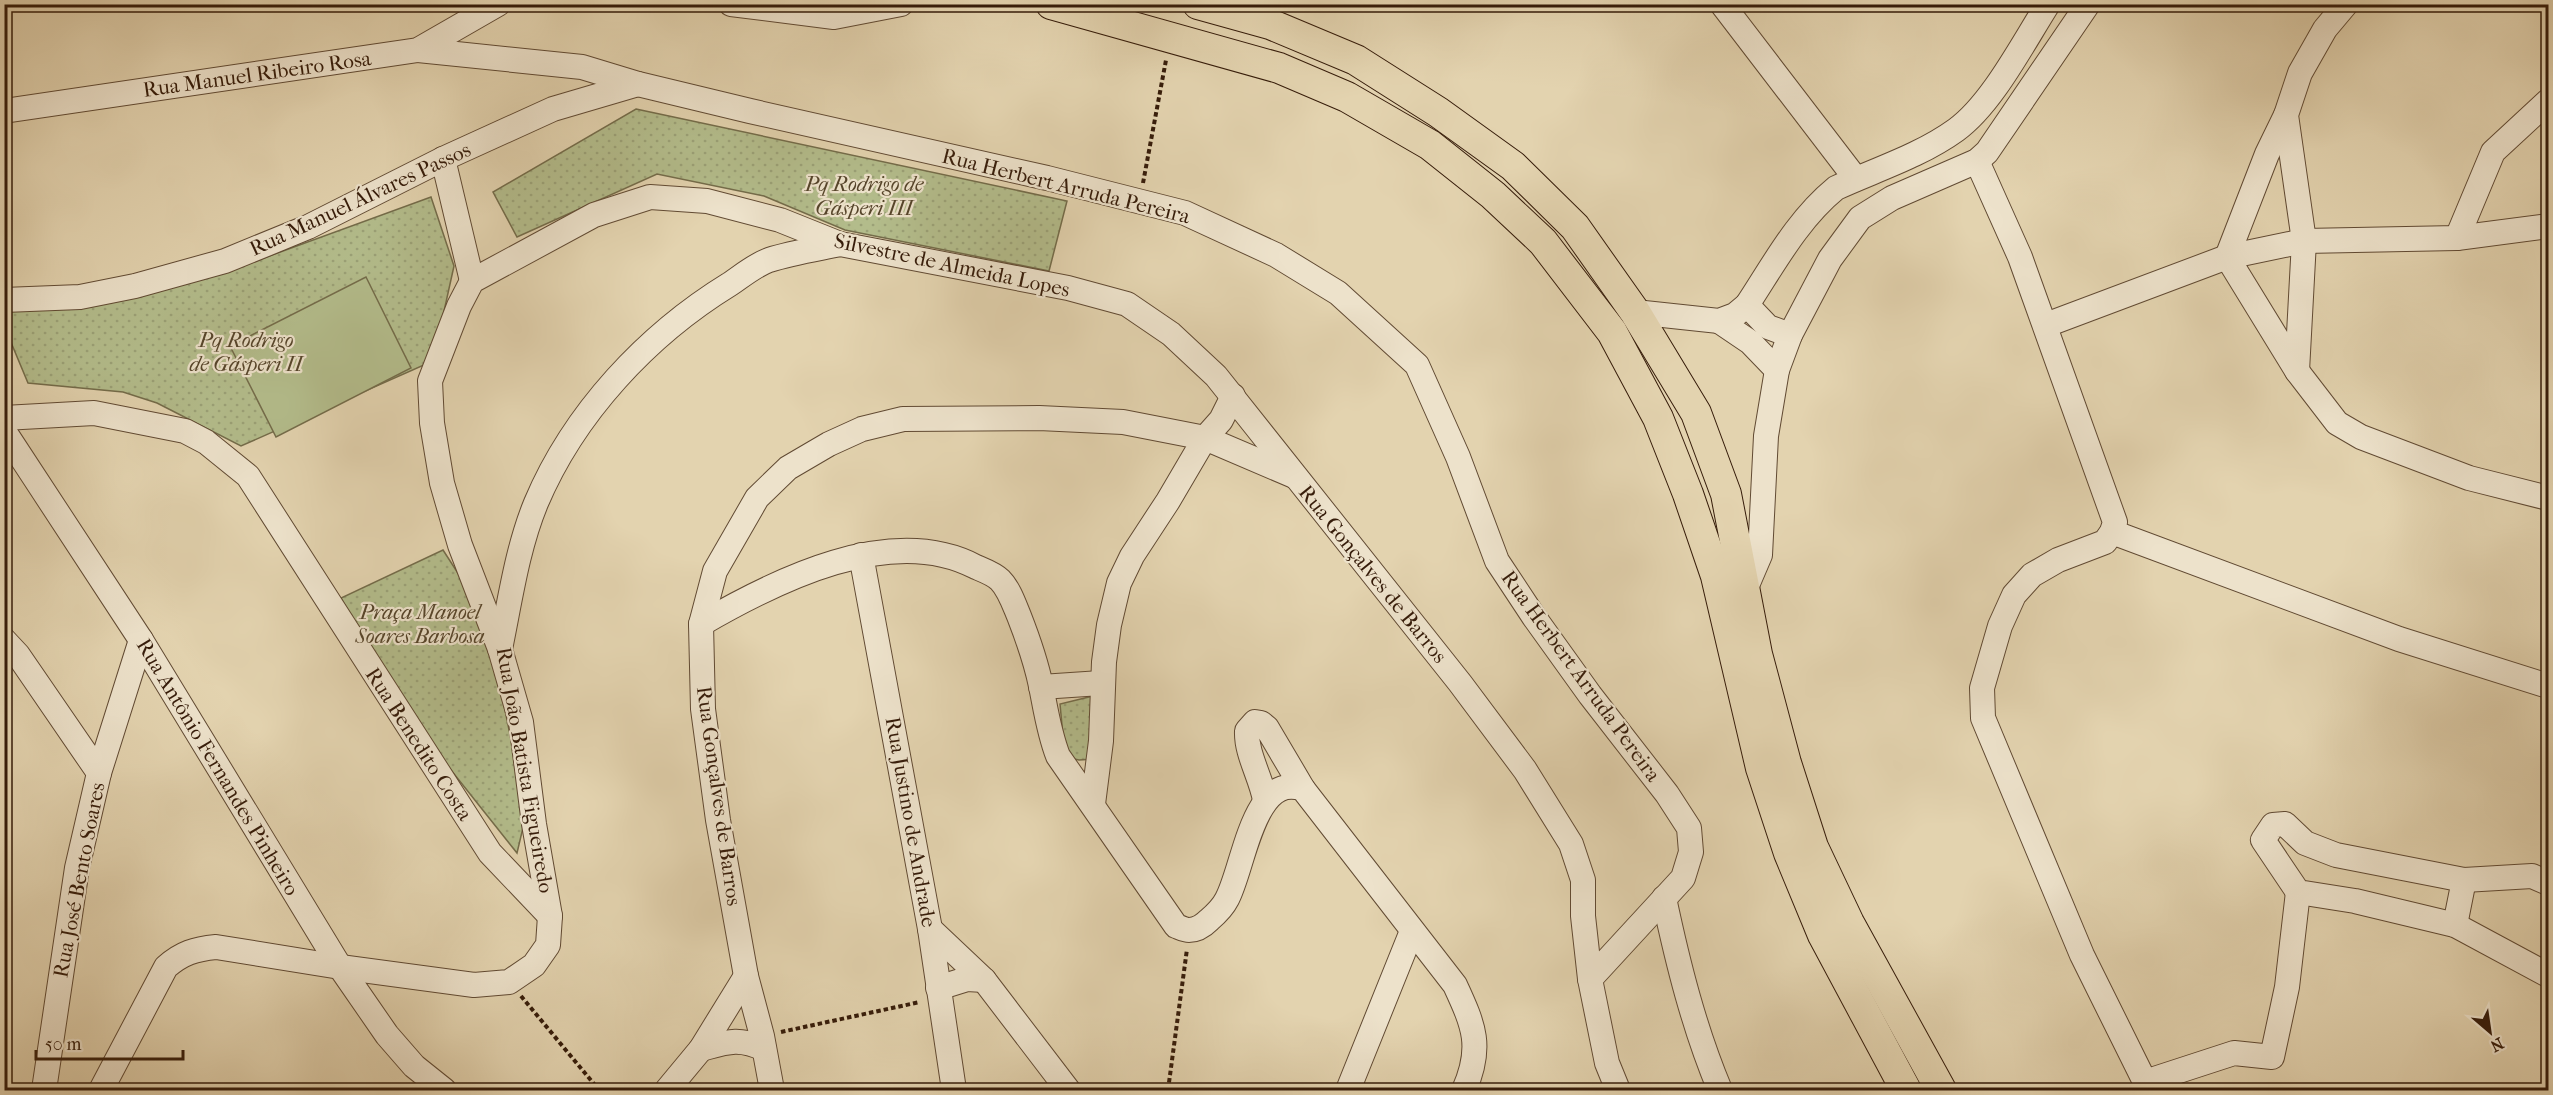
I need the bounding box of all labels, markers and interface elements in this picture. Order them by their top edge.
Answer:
street label: Rua Manuel Ribeiro Rosa [141,46,373,102]
street label: Rua Manuel Álvares Passos [246,137,475,261]
street label: Rua Herbert Arruda Pereira [940,144,1193,229]
park label: Pq Rodrigo de Gásperi III [804,172,924,220]
street label: Silvestre de Almeida Lopes [832,228,1072,302]
park label: Pq Rodrigo de Gásperi II [190,328,305,376]
street label: Rua Gonçalves de Barros [1294,480,1452,668]
street label: Rua Herbert Arruda Pereira [1496,566,1666,786]
park label: Praça Manoel Soares Barbosa [354,600,485,648]
street label: Rua Antônio Fernandes Pinheiro [132,634,304,900]
street label: Rua João Batista Figueiredo [492,645,558,895]
street label: Rua Benedito Costa [361,663,478,825]
street label: Rua Gonçalves de Barros [692,685,746,908]
street label: Rua Justino de Andrade [881,715,941,929]
street label: Rua José Bento Soares [48,780,110,980]
north arrow [2460,1002,2520,1062]
scale bar [36,1023,183,1061]
text: N [2486,1033,2507,1056]
text: 50 m [45,1034,82,1055]

